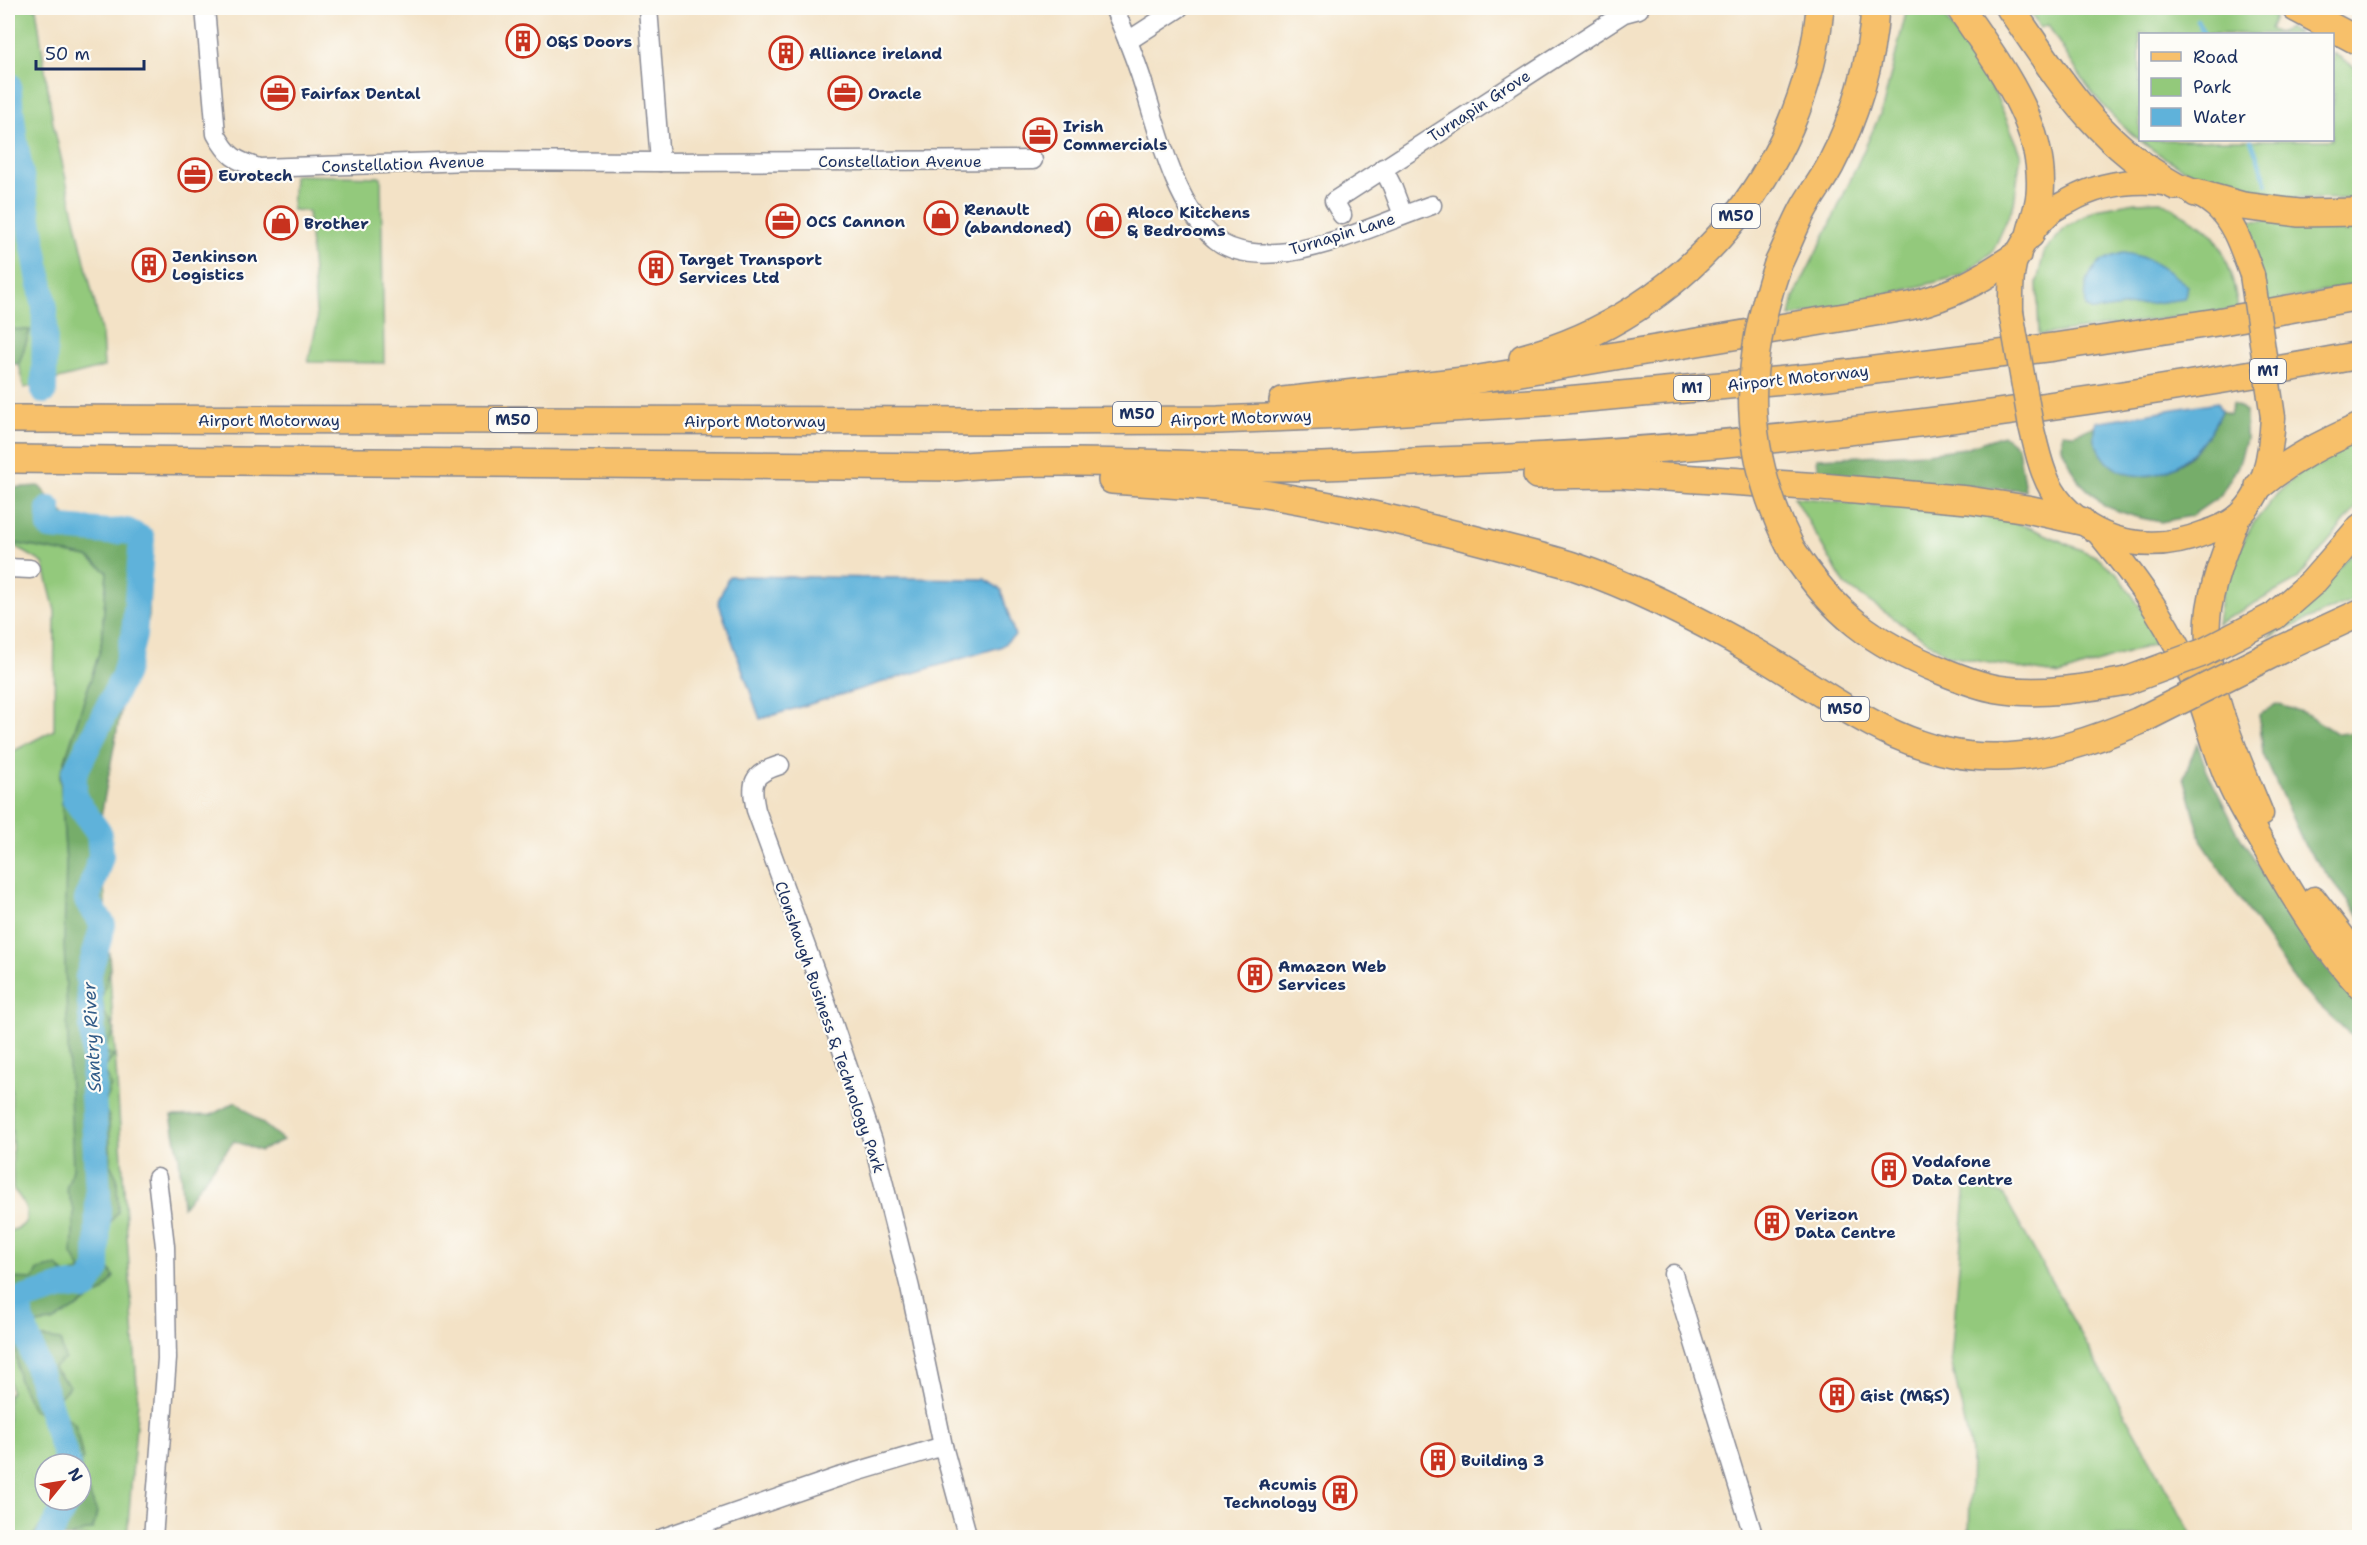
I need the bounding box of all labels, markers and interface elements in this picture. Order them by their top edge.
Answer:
building icon: O&S Doors [505,23,541,59]
place label: O&S Doors [546,31,632,52]
scale bar [36,33,144,71]
legend [2139,33,2334,141]
building icon: Alliance ireland [768,35,804,71]
text: 50 m [45,42,90,66]
place label: Alliance ireland [809,43,942,64]
text: Road [2193,45,2238,69]
street label: Turnapin Grove [1424,65,1534,147]
office icon: Fairfax Dental [260,75,296,111]
office icon: Oracle [827,75,863,111]
text: Park [2193,75,2232,99]
place label: Fairfax Dental [301,83,421,104]
place label: Oracle [868,83,922,104]
text: Water [2193,105,2246,129]
place label: Irish Commercials [1063,116,1167,155]
office icon: Irish Commercials [1022,117,1058,153]
street label: Constellation Avenue [321,151,485,177]
street label: Constellation Avenue [818,151,982,172]
office icon: Eurotech [177,157,213,193]
place label: Eurotech [218,165,293,186]
place label: Renault (abandoned) [964,199,1071,238]
shop icon: Renault (abandoned) [923,200,959,236]
place label: Aloco Kitchens & Bedrooms [1127,202,1250,241]
office icon: OCS Cannon [765,203,801,239]
shop icon: Aloco Kitchens & Bedrooms [1086,203,1122,239]
road number: M50 [1712,204,1760,228]
shop icon: Brother [263,205,299,241]
street label: Turnapin Lane [1286,208,1398,260]
place label: OCS Cannon [806,211,905,232]
place label: Brother [304,213,369,234]
place label: Jenkinson Logistics [172,246,258,285]
building icon: Jenkinson Logistics [131,247,167,283]
place label: Target Transport Services Ltd [679,249,822,288]
building icon: Target Transport Services Ltd [638,250,674,286]
road number: M1 [2250,359,2286,383]
street label: Airport Motorway [1726,360,1870,396]
road number: M1 [1674,376,1710,400]
road number: M50 [1113,402,1161,426]
street label: Airport Motorway [1170,405,1312,431]
road number: M50 [489,408,537,432]
street label: Airport Motorway [198,410,340,431]
street label: Airport Motorway [684,411,826,432]
road number: M50 [1821,697,1869,721]
street label: Clonshaugh Business & Technology Park [770,878,890,1176]
place label: Amazon Web Services [1278,956,1387,995]
building icon: Amazon Web Services [1237,957,1273,993]
water label: Santry River [77,981,107,1093]
place label: Vodafone Data Centre [1912,1151,2013,1190]
building icon: Vodafone Data Centre [1871,1152,1907,1188]
place label: Verizon Data Centre [1795,1204,1896,1243]
building icon: Verizon Data Centre [1754,1205,1790,1241]
building icon: Gist (M&S) [1819,1377,1855,1413]
place label: Gist (M&S) [1860,1385,1950,1406]
building icon: Building 3 [1420,1442,1456,1478]
place label: Building 3 [1461,1450,1544,1471]
north arrow [33,1452,93,1512]
text: N [63,1464,88,1485]
place label: Acumis Technology [1223,1474,1317,1513]
building icon: Acumis Technology [1322,1475,1358,1511]

